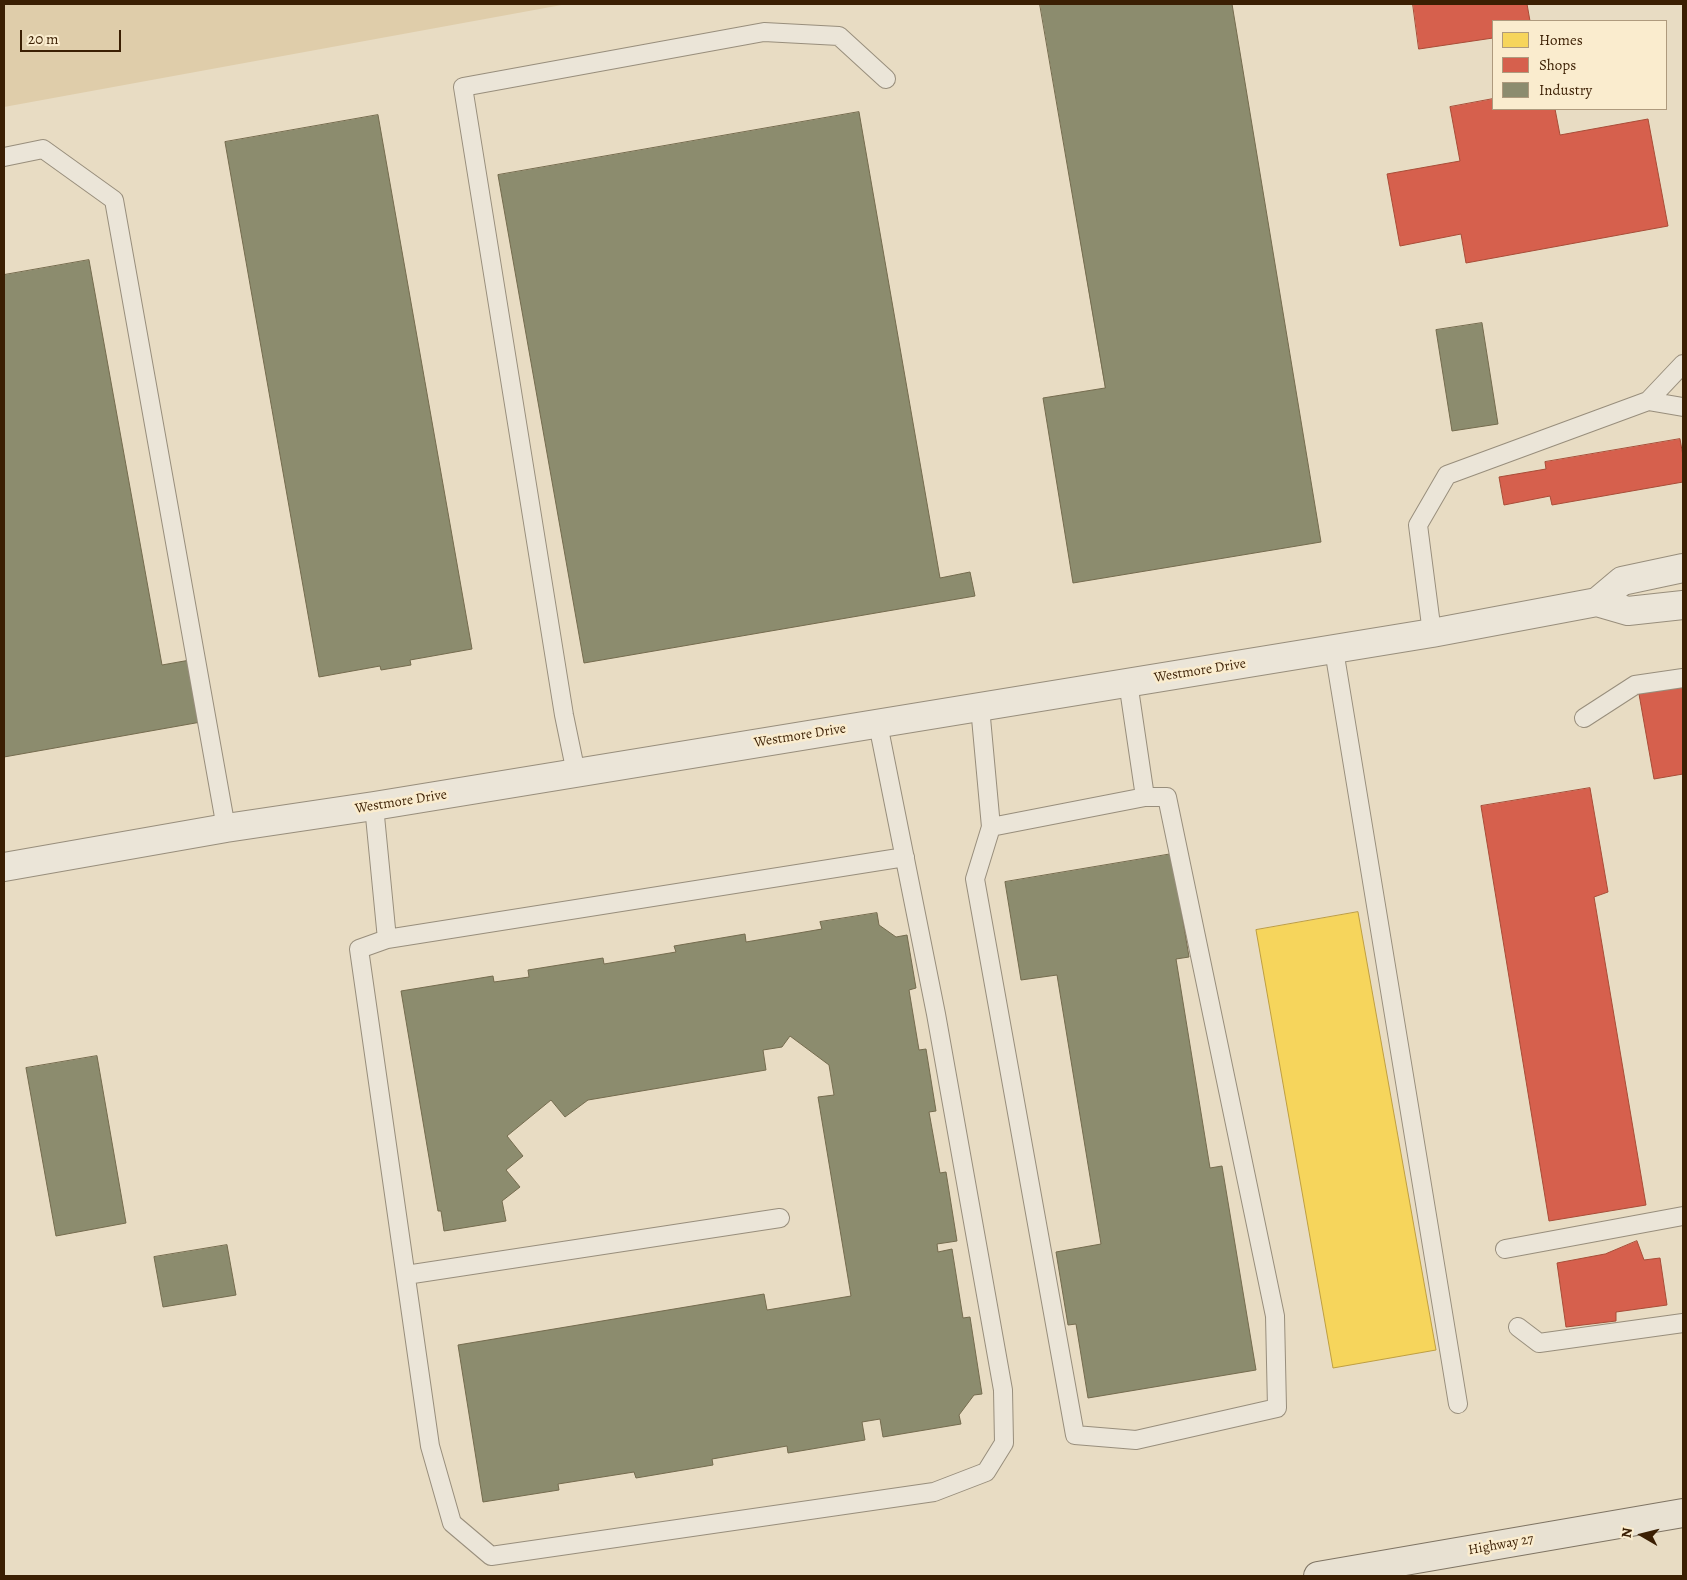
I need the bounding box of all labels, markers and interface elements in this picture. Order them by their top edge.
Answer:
scale bar [22,20,124,52]
legend [1492,20,1667,110]
text: 20 m [28,29,59,49]
text: Homes [1539,30,1583,50]
text: Shops [1539,55,1576,75]
text: Industry [1539,80,1592,100]
street label: Westmore Drive [1153,655,1247,687]
street label: Westmore Drive [753,720,847,752]
street label: Westmore Drive [354,786,448,818]
north arrow [1617,1510,1667,1560]
text: N [1617,1526,1637,1539]
street label: Highway 27 [1467,1531,1535,1559]

